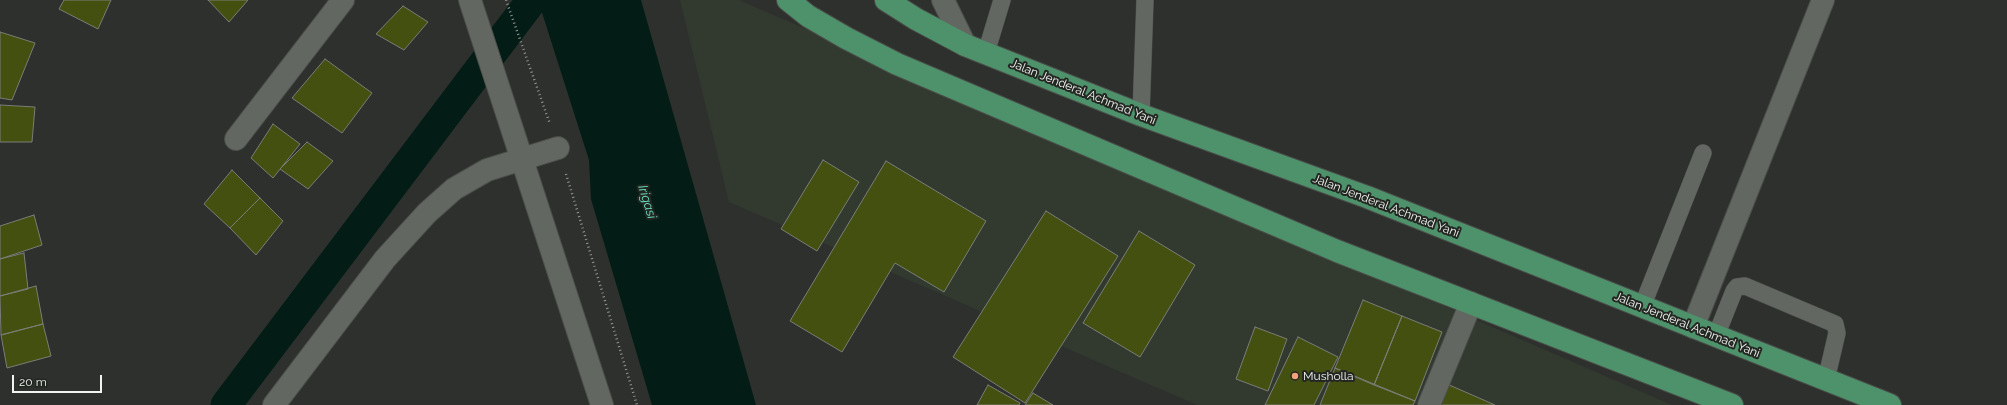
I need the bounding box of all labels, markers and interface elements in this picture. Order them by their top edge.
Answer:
street label: Jalan Jenderal Achmad Yani [1008,56,1158,128]
street label: Jalan Jenderal Achmad Yani [1311,171,1461,241]
water label: Irigasi [634,183,660,221]
street label: Jalan Jenderal Achmad Yani [1612,289,1762,361]
scale bar [14,367,104,393]
place label: Musholla [1303,369,1354,383]
marker: Musholla [1290,371,1300,381]
text: 20 m [19,375,47,389]

